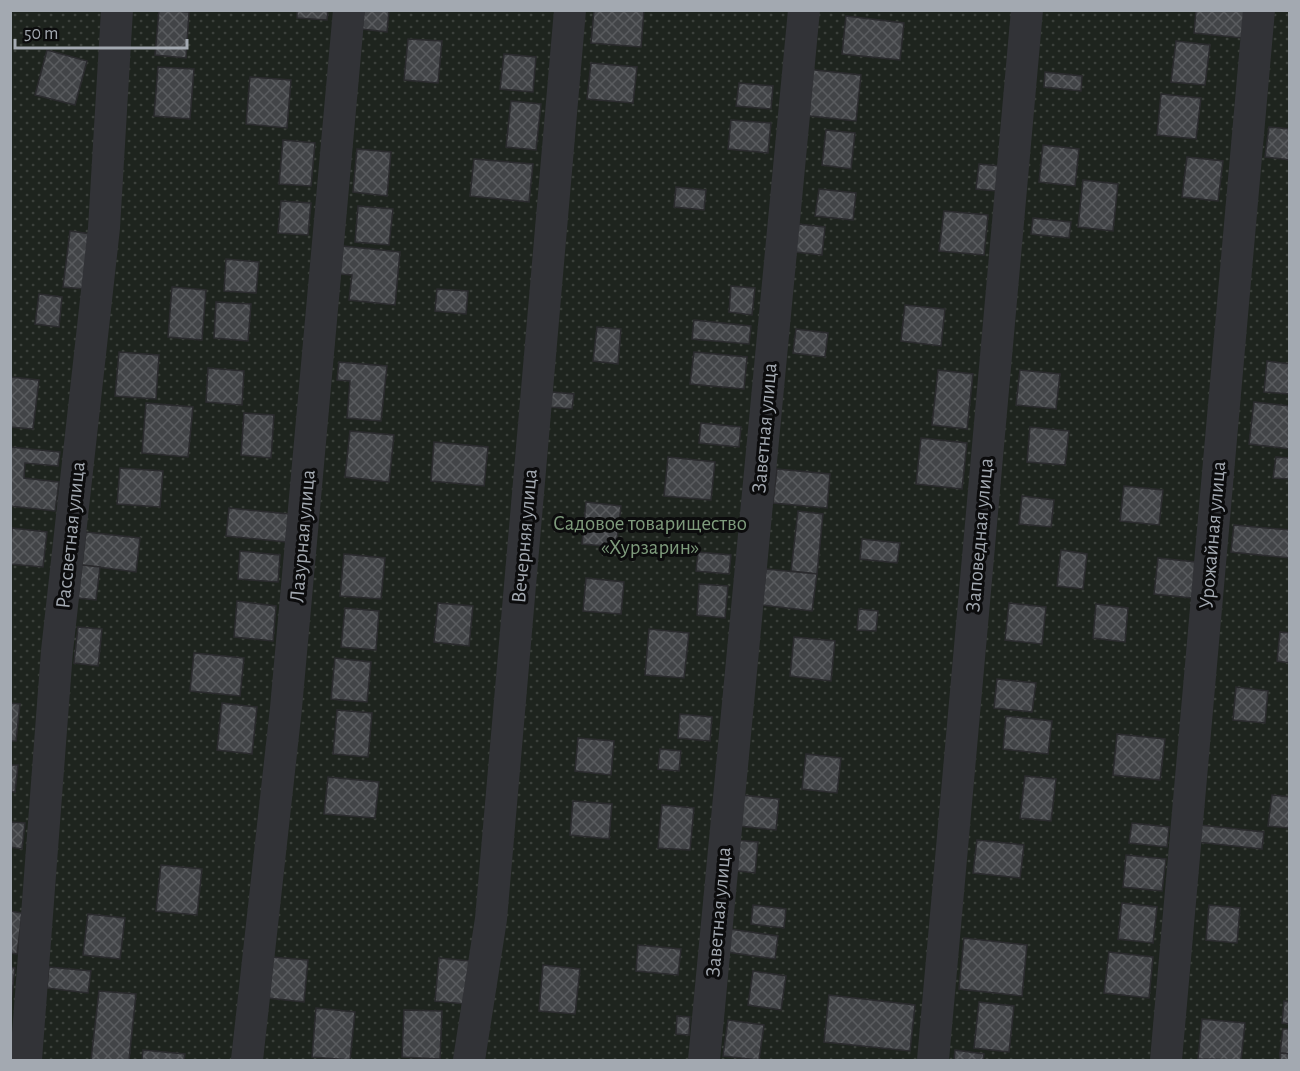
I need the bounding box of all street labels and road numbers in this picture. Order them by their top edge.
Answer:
street label: Заветная улица [748,362,781,494]
street label: Заповедная улица [962,457,997,613]
street label: Рассветная улица [52,460,89,610]
street label: Урожайная улица [1196,460,1229,610]
street label: Лазурная улица [286,468,319,603]
street label: Вечерняя улица [508,468,541,604]
street label: Заветная улица [702,846,735,978]

